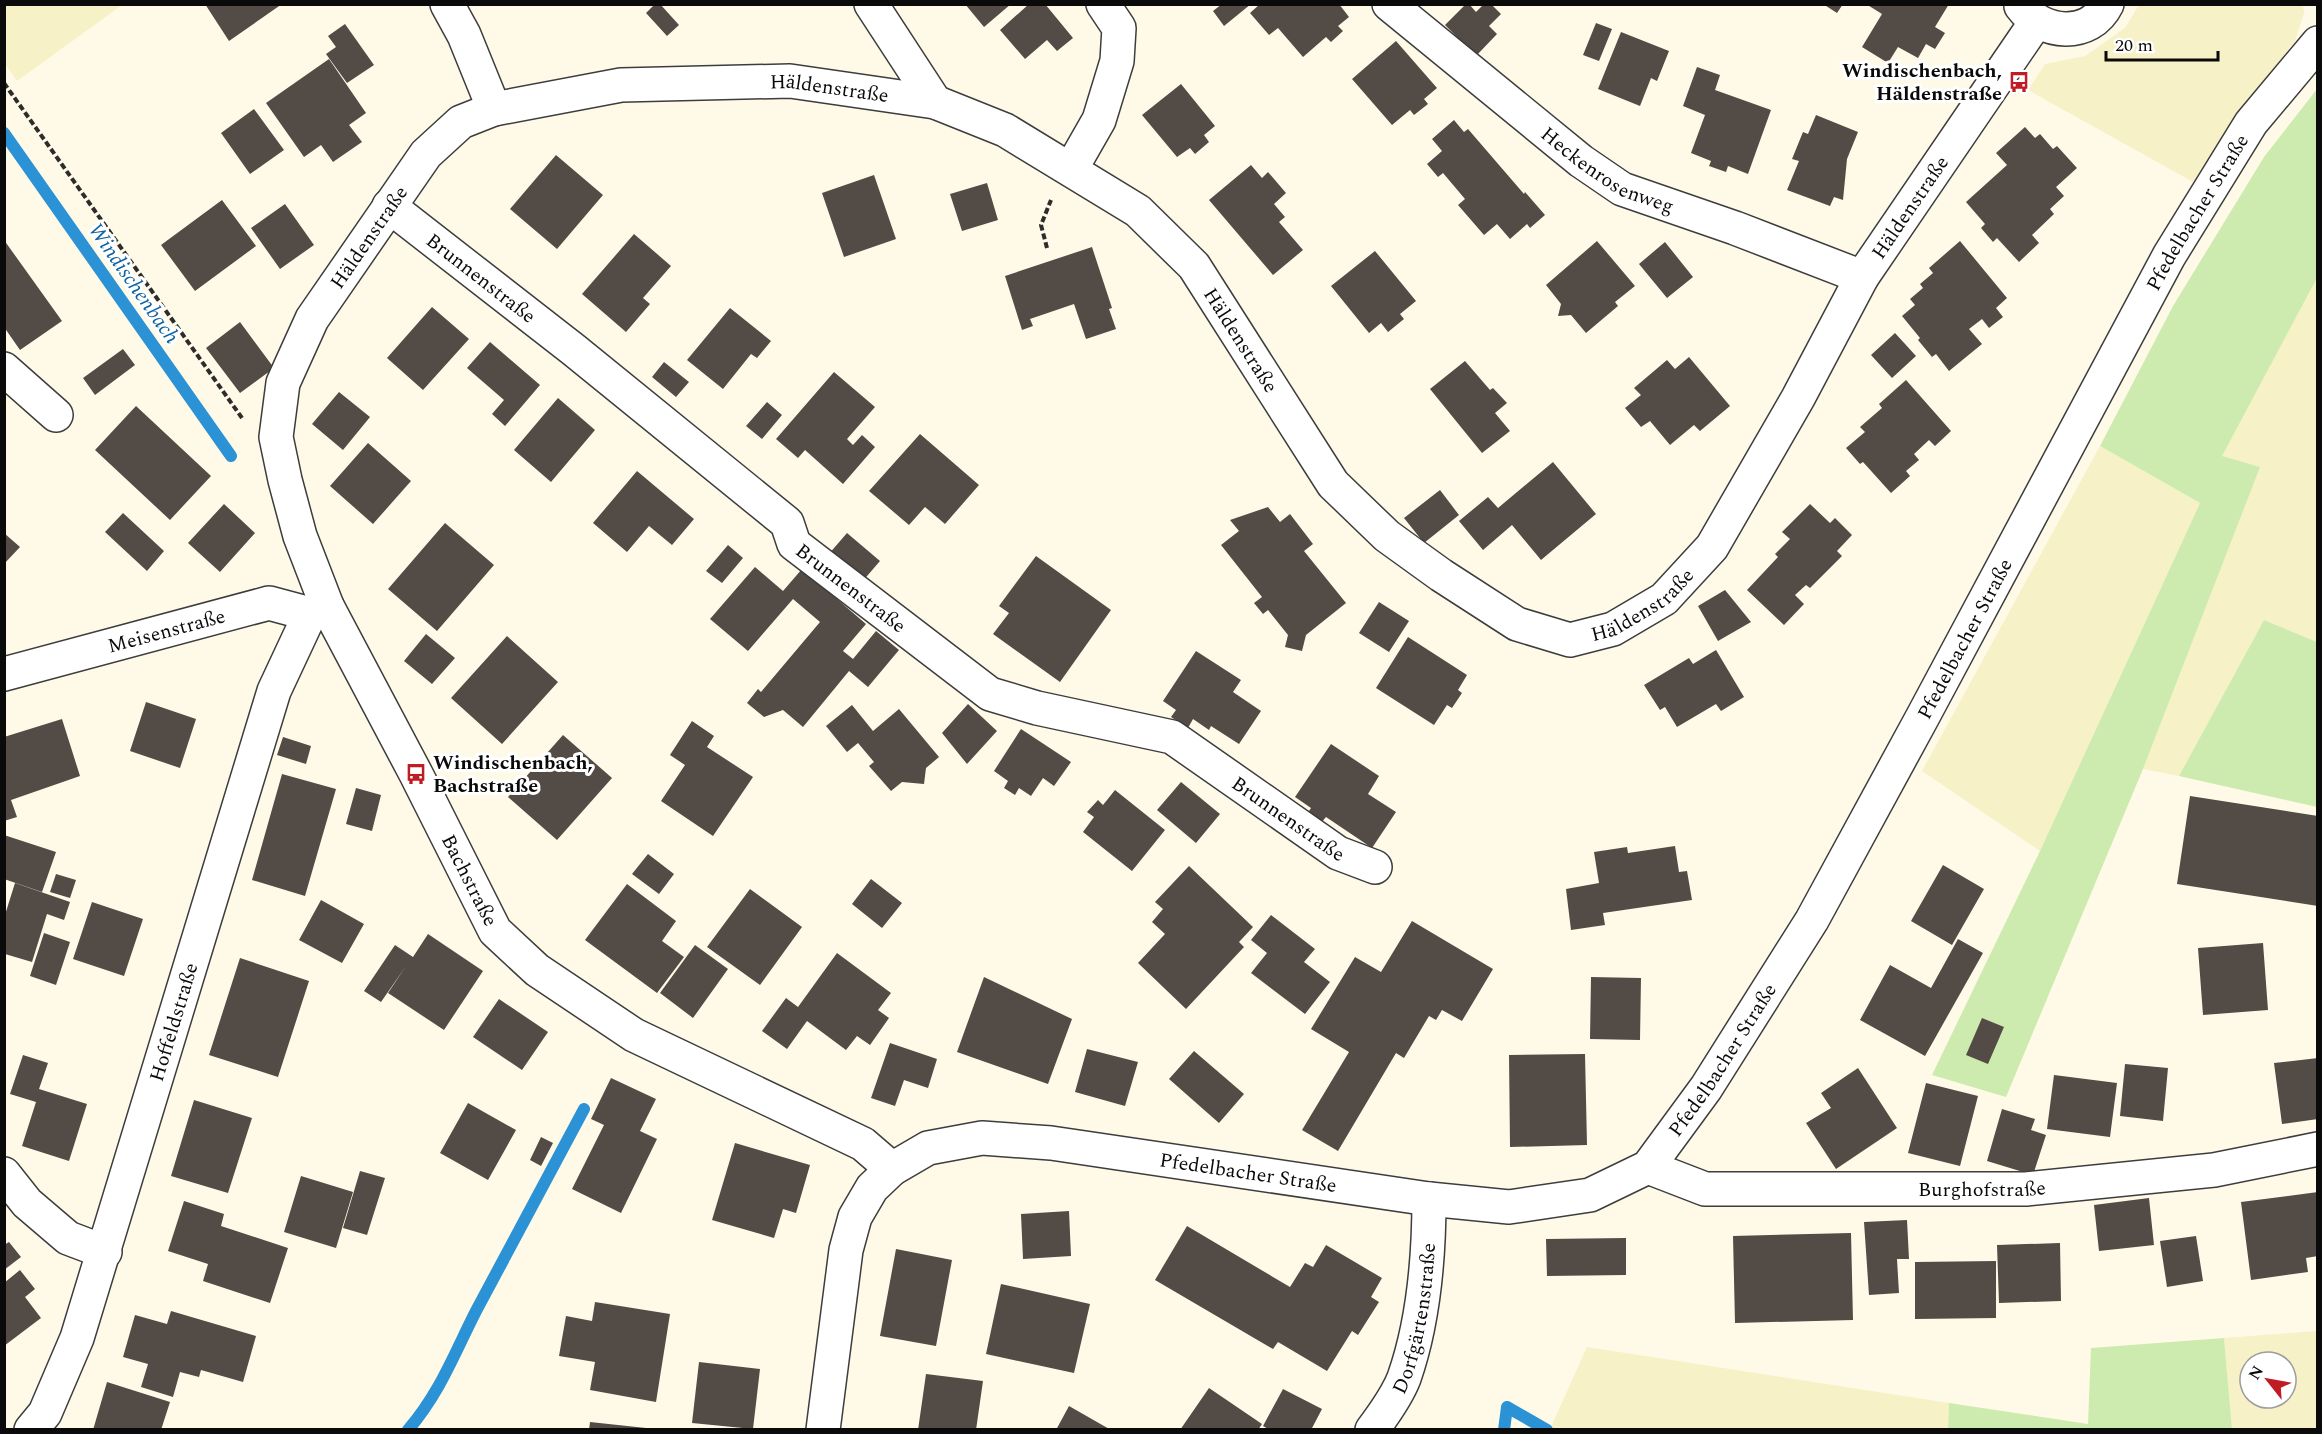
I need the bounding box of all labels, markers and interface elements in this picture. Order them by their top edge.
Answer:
scale bar [2106,24,2218,62]
text: 20 m [2115,32,2153,59]
place label: Windischenbach, Häldenstraße [1842,56,2002,109]
street label: Häldenstraße [770,67,891,111]
bus stop icon: Windischenbach, Häldenstraße [2007,70,2031,94]
street label: Heckenrosenweg [1534,120,1678,222]
street label: Pfedelbacher Straße [2139,128,2257,296]
street label: Häldenstraße [1864,150,1957,266]
street label: Häldenstraße [323,180,416,295]
water label: Windischenbach [79,216,187,351]
street label: Brunnenstraße [419,226,542,331]
street label: Häldenstraße [1195,282,1285,399]
street label: Brunnenstraße [789,536,912,641]
street label: Pfedelbacher Straße [1910,553,2021,725]
street label: Häldenstraße [1588,562,1702,650]
street label: Meisenstraße [104,601,229,662]
place label: Windischenbach, Bachstraße [433,748,593,801]
bus stop icon: Windischenbach, Bachstraße [404,762,428,786]
street label: Brunnenstraße [1225,769,1348,870]
street label: Bachstraße [433,829,505,932]
street label: Hoffeldstraße [142,959,206,1085]
street label: Pfedelbacher Straße [1661,977,1785,1143]
street label: Pfedelbacher Straße [1158,1145,1339,1201]
street label: Burghofstraße [1918,1173,2047,1205]
street label: Dorfgärtenstraße [1385,1242,1444,1399]
north arrow [2238,1350,2298,1410]
text: N [2242,1361,2270,1385]

